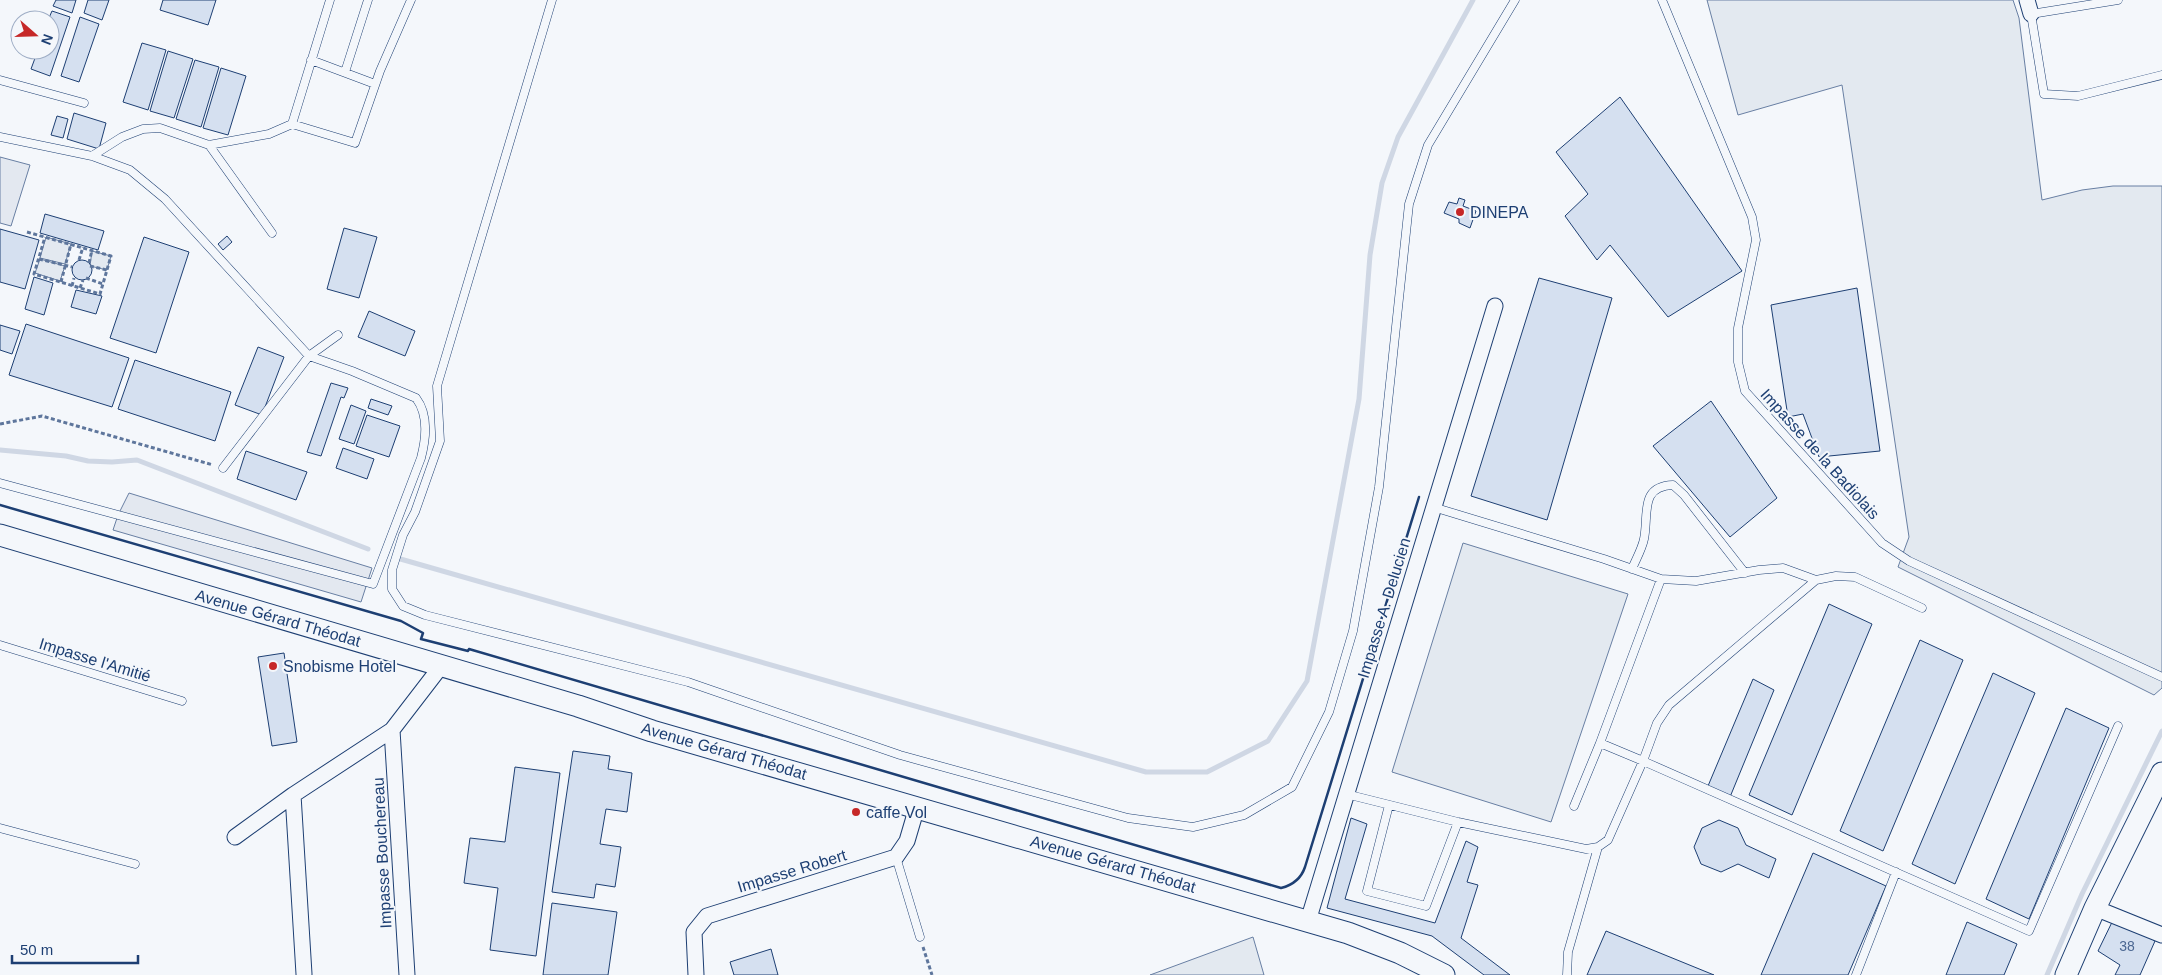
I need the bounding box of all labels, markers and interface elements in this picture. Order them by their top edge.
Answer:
north arrow [10,10,60,60]
text: N [38,32,56,47]
place label: DINEPA [1470,204,1529,221]
marker: DINEPA [1454,206,1466,218]
street label: Impasse de la Badiolais [1757,386,1883,522]
street label: Impasse A. Delucien [1355,536,1413,680]
street label: Avenue Gérard Théodat [193,586,363,650]
street label: Impasse l'Amitié [37,635,153,685]
place label: Snobisme Hotel [283,658,396,675]
marker: Snobisme Hotel [267,660,279,672]
street label: Avenue Gérard Théodat [639,719,809,783]
street label: Impasse Bouchereau [370,777,394,929]
place label: caffe Vol [866,804,927,821]
marker: caffe Vol [850,806,862,818]
street label: Avenue Gérard Théodat [1028,832,1198,896]
street label: Impasse Robert [736,846,849,896]
scale bar [12,932,139,964]
house number: 38 [2119,938,2135,954]
text: 50 m [20,941,53,958]

